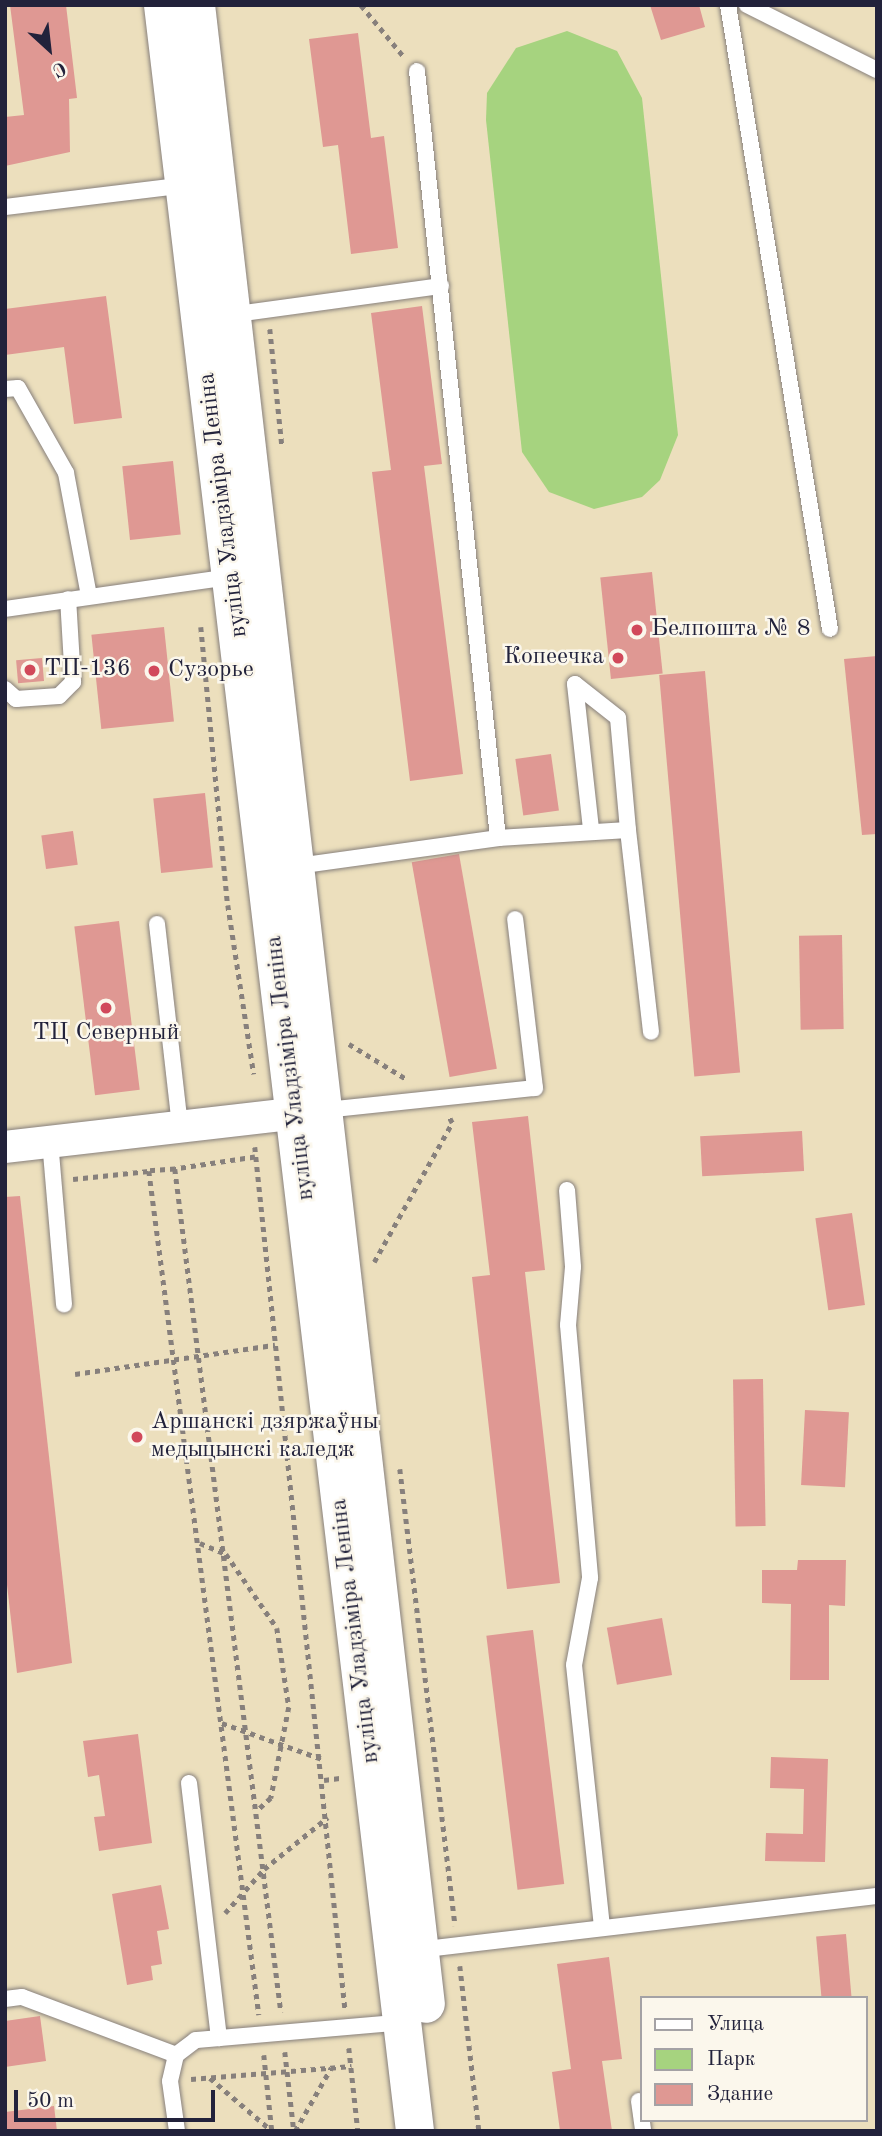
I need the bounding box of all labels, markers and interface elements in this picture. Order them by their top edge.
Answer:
north arrow [14,14,84,84]
text: С [49,57,69,79]
street label: вуліца Уладзіміра Леніна [193,371,255,639]
place label: Белпошта № 8 [651,616,811,644]
marker: Белпошта № 8 [629,622,645,638]
place label: Копеечка [503,644,604,672]
marker: Копеечка [610,650,626,666]
place label: ТП-136 [44,656,131,684]
place label: Сузорье [168,657,254,685]
marker: ТП-136 [22,662,38,678]
marker: Сузорье [146,663,162,679]
street label: вуліца Уладзіміра Леніна [260,934,322,1202]
marker: ТЦ Северный [98,1000,114,1016]
place label: ТЦ Северный [32,1020,180,1048]
place label: Аршанскі дзяржаўны медыцынскі каледж [151,1409,379,1465]
marker: Аршанскі дзяржаўны медыцынскі каледж [129,1429,145,1445]
street label: вуліца Уладзіміра Леніна [325,1497,387,1765]
legend [640,1996,868,2122]
text: Улица [707,2014,764,2035]
text: Парк [707,2049,755,2070]
scale bar [18,2076,219,2120]
text: Здание [707,2084,773,2105]
text: 50 m [27,2091,74,2112]

